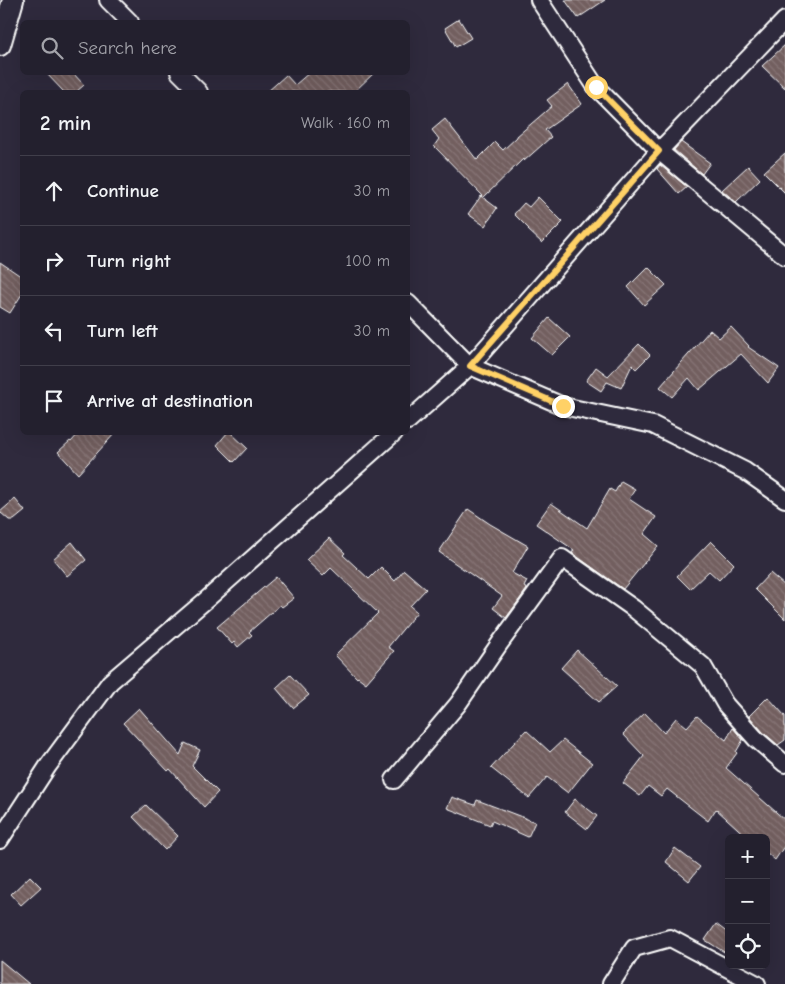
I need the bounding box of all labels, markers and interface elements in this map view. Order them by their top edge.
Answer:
search box [20,20,410,75]
icon: search [38,34,66,62]
text: Search here [78,37,177,59]
route start [585,76,608,99]
text: 2 min [40,111,91,135]
text: Walk · 160 m [301,114,390,132]
icon: ahead [40,177,68,205]
text: Continue [87,180,159,202]
text: 30 m [354,182,390,200]
icon: right [40,247,68,275]
text: Turn right [87,250,171,272]
text: 100 m [346,252,390,270]
icon: left [40,317,68,345]
text: Turn left [87,320,158,342]
text: 30 m [354,322,390,340]
icon: arrive [40,387,68,415]
text: Arrive at destination [87,390,253,412]
route end [552,395,575,418]
map controls [725,834,770,969]
button: + [725,834,770,879]
button: − [725,879,770,924]
button: locate [725,924,770,969]

